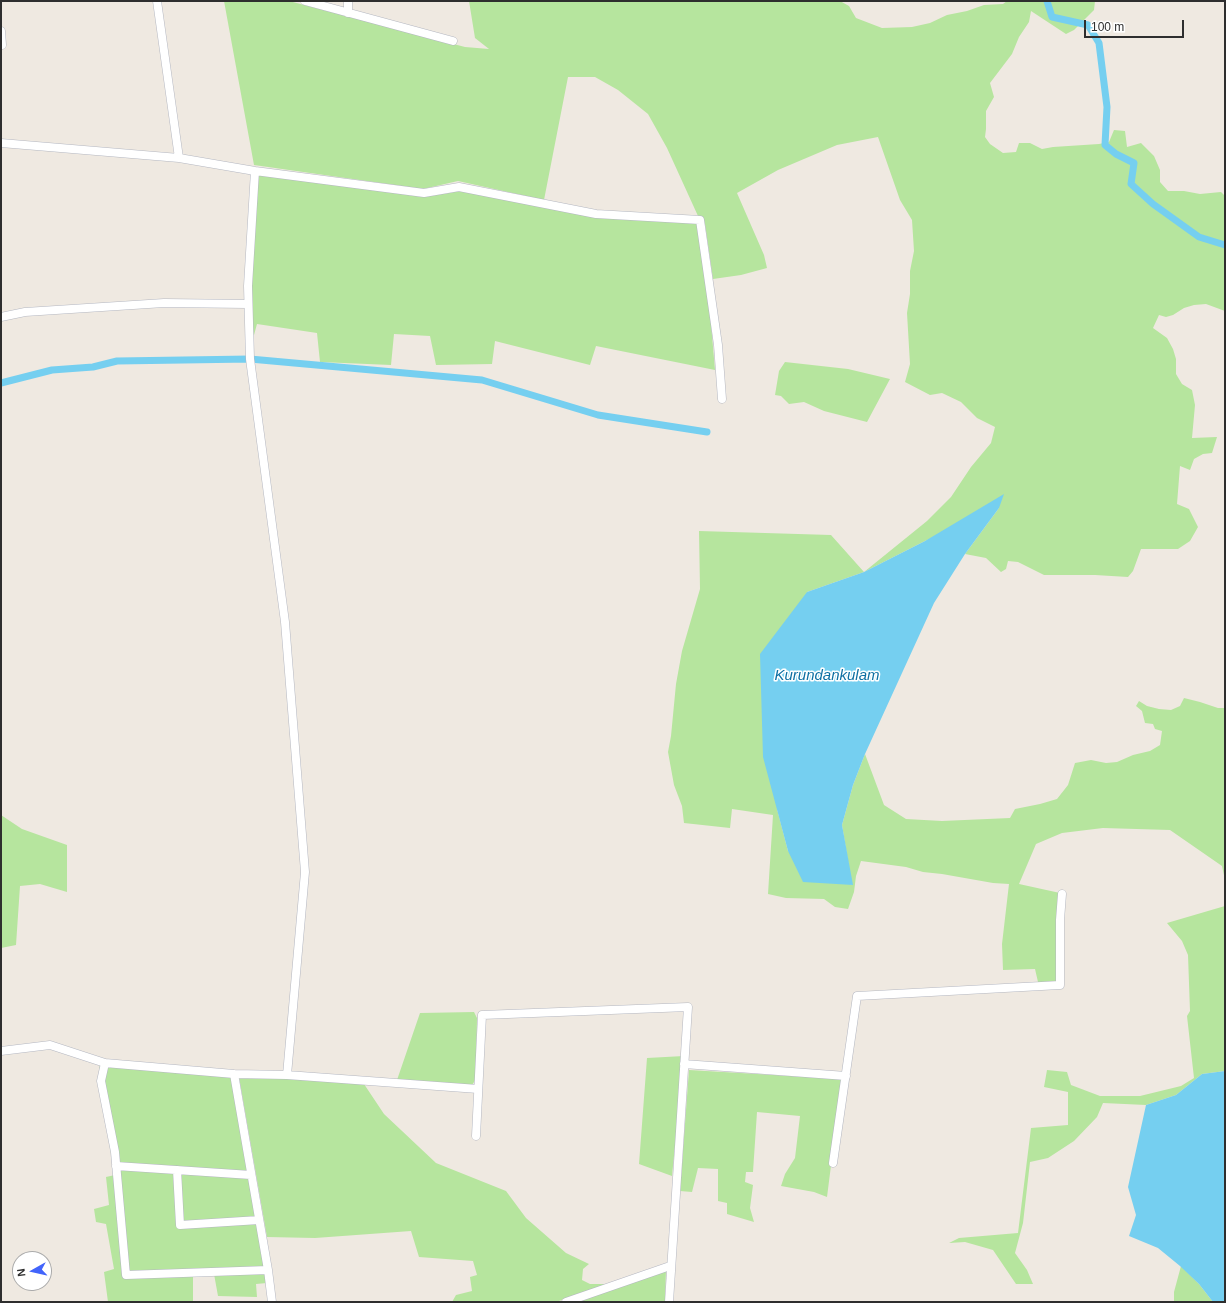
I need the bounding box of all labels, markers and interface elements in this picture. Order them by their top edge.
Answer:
scale bar [1086,12,1186,38]
text: 100 m [1091,20,1124,34]
water label: Kurundankulam [774,667,880,685]
north arrow [12,1251,52,1291]
text: N [15,1268,28,1277]

